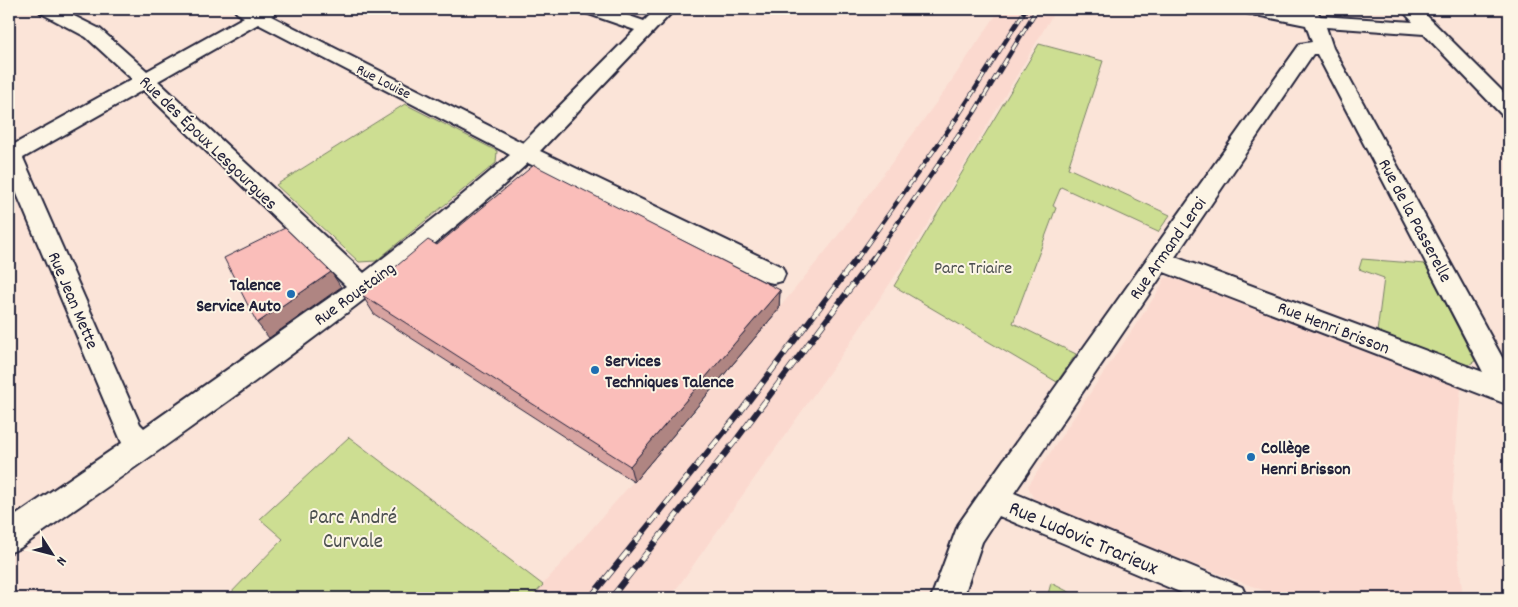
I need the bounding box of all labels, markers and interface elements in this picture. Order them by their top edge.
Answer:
street label: Rue Louise [352,60,415,106]
street label: Rue des Époux Lesgourgues [132,71,282,217]
street label: Rue de la Passerelle [1371,155,1457,287]
street label: Rue Armand Leroi [1124,193,1214,306]
street label: Rue Jean Mette [40,248,103,354]
street label: Rue Roustaing [310,257,401,333]
park label: Parc Triaire [934,257,1012,282]
place label: Talence Service Auto [196,274,281,320]
marker: Talence Service Auto [285,288,297,300]
street label: Rue Henri Brisson [1273,297,1393,362]
place label: Services Techniques Talence [605,350,734,396]
marker: Services Techniques Talence [589,364,601,376]
place label: Collège Henri Brisson [1261,437,1351,483]
marker: Collège Henri Brisson [1245,451,1257,463]
street label: Rue Ludovic Trarieux [1003,495,1162,585]
park label: Parc André Curvale [309,504,397,558]
north arrow [28,530,78,580]
text: N [51,552,71,569]

